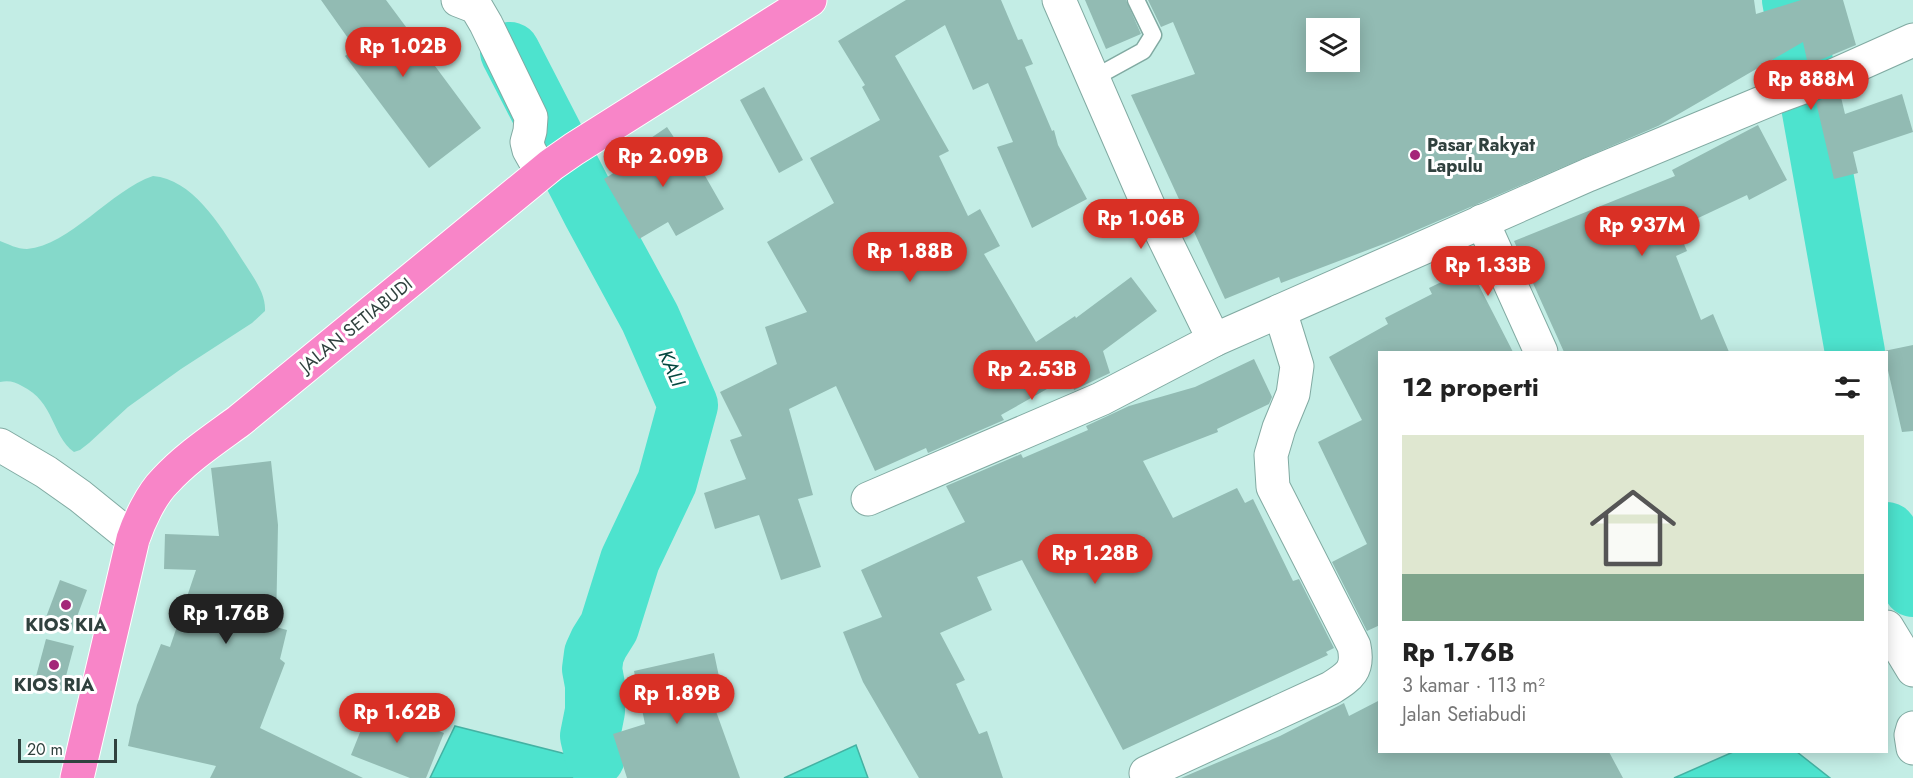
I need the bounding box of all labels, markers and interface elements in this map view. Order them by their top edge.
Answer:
map controls [1306,18,1360,72]
button: layers [1306,18,1360,72]
pin: Rp 1.02B [341,27,465,78]
text: Rp 1.02B [359,32,447,61]
pin: Rp 888M [1756,60,1866,111]
text: Rp 888M [1768,65,1854,94]
place label: Pasar Rakyat Lapulu [1427,132,1535,179]
pin: Rp 2.09B [601,137,725,188]
text: Rp 2.09B [618,142,708,171]
marker: Pasar Rakyat Lapulu [1408,148,1422,162]
pin: Rp 1.06B [1079,199,1203,250]
text: Rp 1.06B [1097,204,1185,233]
pin: Rp 937M [1587,206,1697,257]
text: Rp 937M [1599,211,1685,240]
pin: Rp 1.88B [848,232,972,283]
text: Rp 1.88B [867,237,953,266]
pin: Rp 1.33B [1426,246,1550,297]
text: Rp 1.33B [1445,251,1531,280]
street label: JALAN SETIABUDI [292,271,418,380]
water label: KALI [651,345,693,392]
pin: Rp 2.53B [970,350,1094,401]
text: Rp 2.53B [987,355,1077,384]
text: 12 properti [1402,368,1539,406]
icon: filters [1831,371,1864,404]
icon: home [1579,474,1687,582]
pin: Rp 1.28B [1033,534,1157,585]
text: Rp 1.28B [1052,539,1138,568]
pin: Rp 1.76B [164,594,288,645]
marker: KIOS KIA [59,598,73,612]
text: Rp 1.76B [183,599,269,628]
place label: KIOS KIA [25,612,107,638]
text: Rp 1.76B [1402,633,1515,671]
marker: KIOS RIA [47,658,61,672]
text: 3 kamar · 113 m² [1402,671,1545,700]
place label: KIOS RIA [14,672,95,698]
pin: Rp 1.89B [615,674,739,725]
text: Rp 1.89B [633,679,721,708]
pin: Rp 1.62B [335,693,459,744]
text: Rp 1.62B [353,698,441,727]
text: Jalan Setiabudi [1402,700,1527,729]
scale bar [18,736,117,764]
text: 20 m [27,738,63,761]

